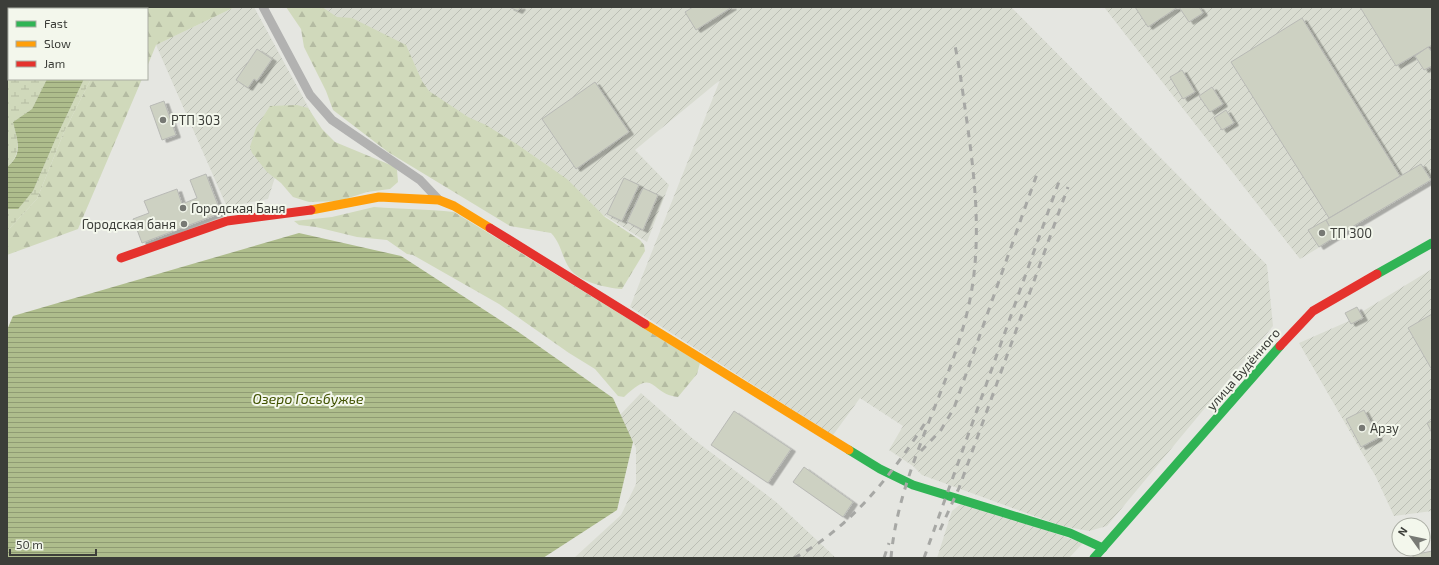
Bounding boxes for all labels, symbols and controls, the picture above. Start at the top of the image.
legend [8,8,148,80]
text: Fast [44,16,68,30]
text: Slow [44,36,71,50]
text: Jam [44,56,65,70]
place label: РТП 303 [171,112,220,128]
marker: РТП 303 [158,115,168,125]
place label: Городская Баня [191,200,286,216]
marker: Городская Баня [178,203,188,213]
place label: Городская баня [82,216,176,232]
marker: Городская баня [179,219,189,229]
place label: ТП 300 [1330,225,1372,241]
marker: ТП 300 [1317,228,1327,238]
street label: улица Будённого [1203,325,1283,413]
water label: Озеро Госьбужье [253,390,364,407]
place label: Арзу [1370,420,1399,436]
marker: Арзу [1357,423,1367,433]
north arrow [1391,517,1431,557]
text: N [1395,524,1410,538]
scale bar [10,531,96,557]
text: 50 m [16,537,43,551]

